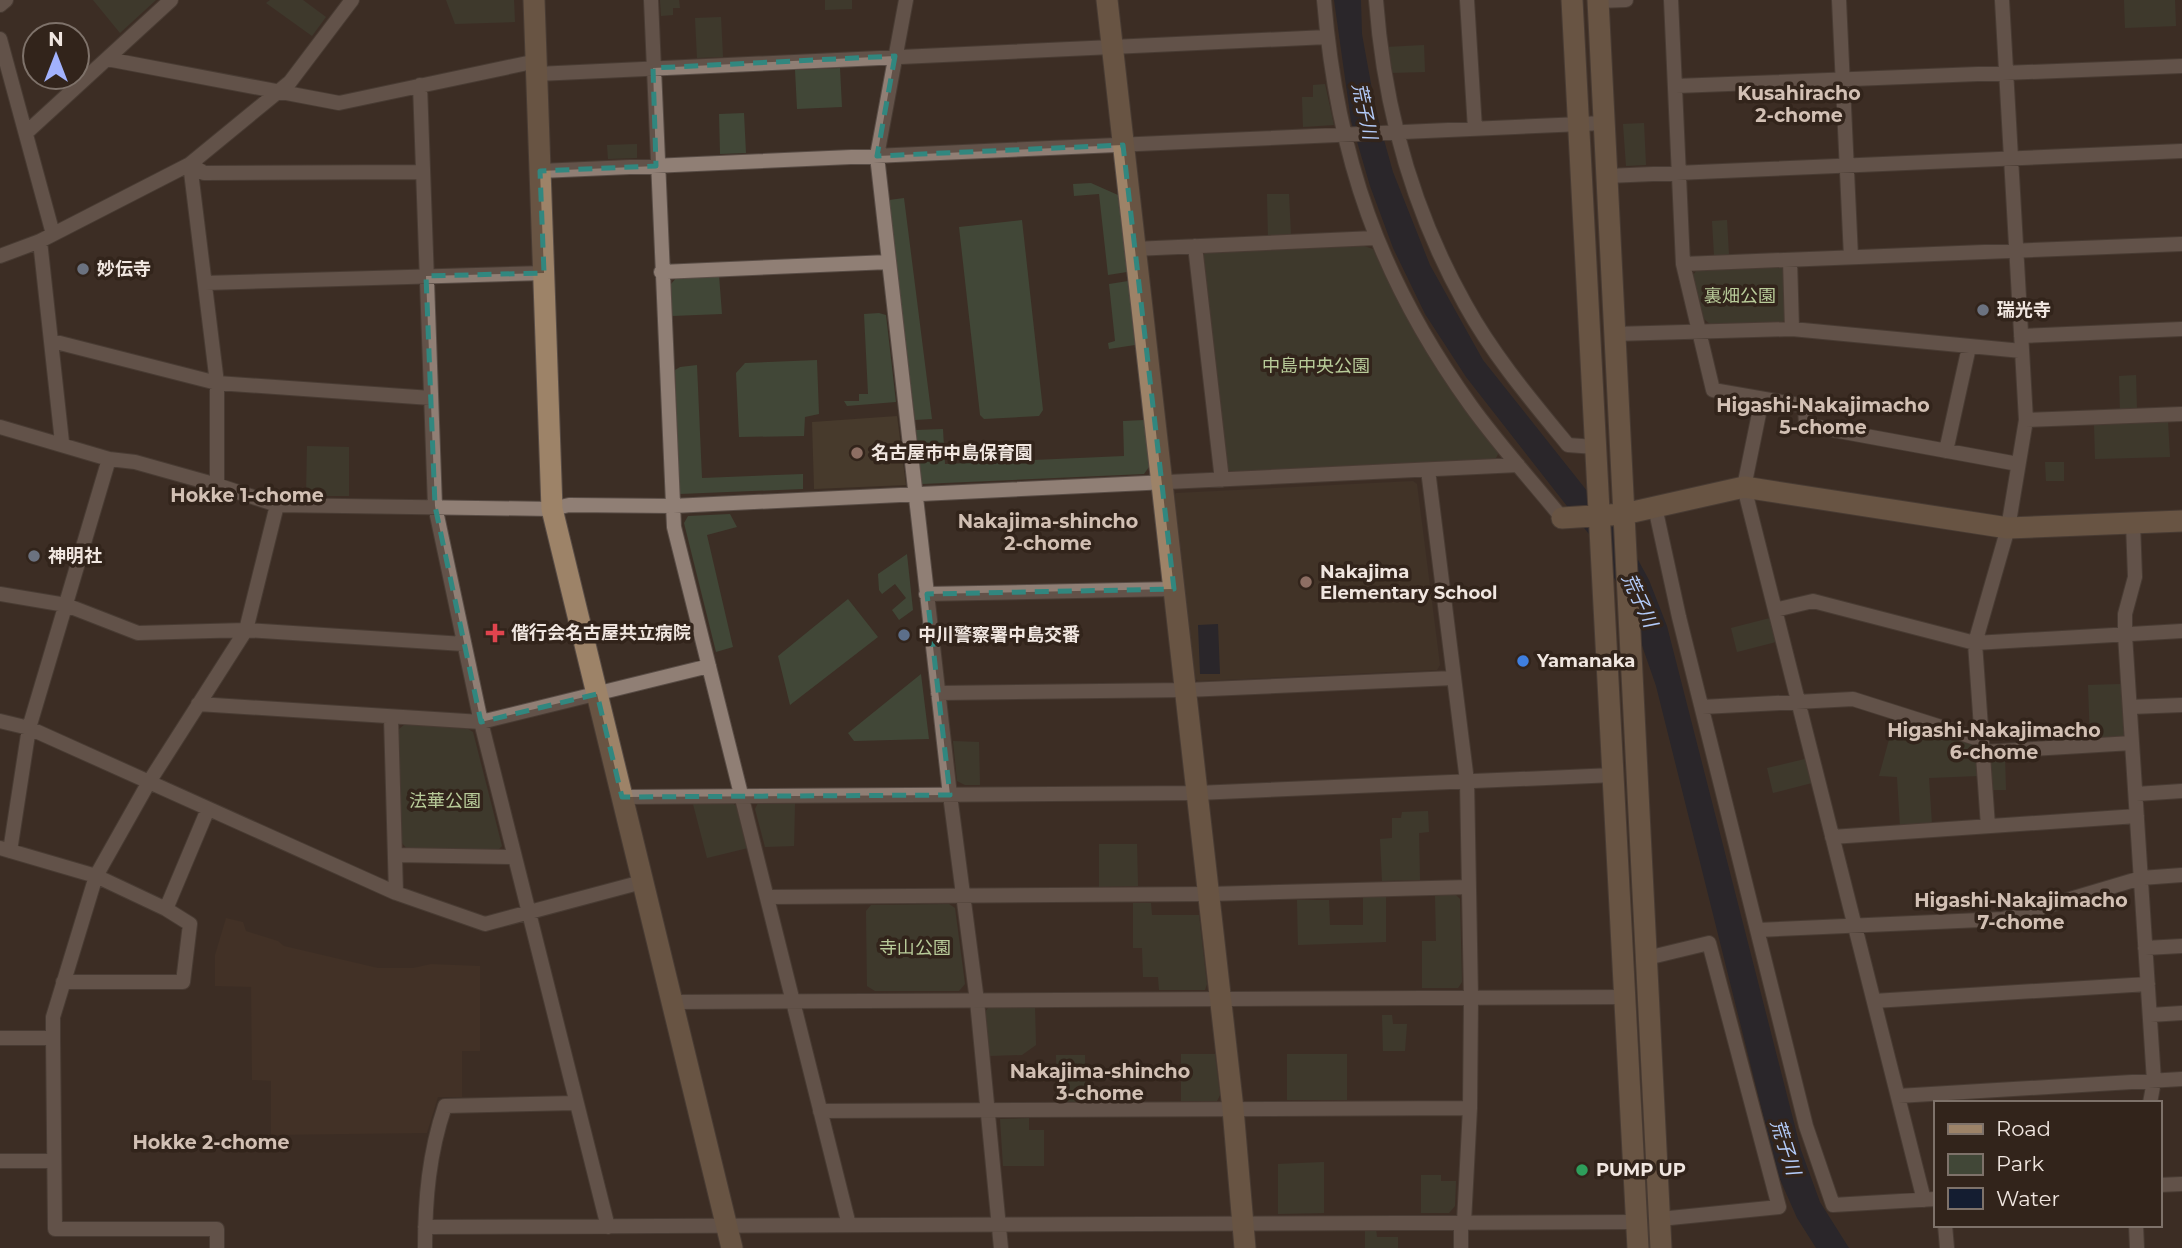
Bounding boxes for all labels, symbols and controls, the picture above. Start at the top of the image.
north arrow [21,21,91,91]
text: N [48,28,64,51]
water label: 荒子川 [1347,81,1382,143]
district label: Kusahiracho 2-chome [1737,82,1861,127]
place label: 妙伝寺 [97,258,151,280]
marker: 妙伝寺 [75,261,91,277]
park label: 裏畑公園 [1704,285,1776,307]
place label: 瑞光寺 [1997,299,2051,321]
marker: 瑞光寺 [1975,302,1991,318]
park label: 中島中央公園 [1262,355,1370,377]
district label: Higashi-Nakajimacho 5-chome [1716,394,1930,439]
place label: 名古屋市中島保育園 [871,442,1033,464]
marker: 名古屋市中島保育園 [849,445,865,461]
district label: Hokke 1-chome [170,484,324,507]
district label: Nakajima-shincho 2-chome [958,510,1138,555]
place label: 神明社 [48,545,102,567]
marker: 神明社 [26,548,42,564]
place label: Nakajima Elementary School [1320,561,1497,604]
water label: 荒子川 [1617,570,1663,633]
marker: Nakajima Elementary School [1298,574,1314,590]
place label: 偕行会名古屋共立病院 [511,622,691,644]
marker: 偕行会名古屋共立病院 [485,623,505,643]
place label: 中川警察署中島交番 [918,624,1080,646]
marker: 中川警察署中島交番 [896,627,912,643]
place label: Yamanaka [1536,650,1635,672]
marker: Yamanaka [1515,653,1531,669]
district label: Higashi-Nakajimacho 6-chome [1887,719,2101,764]
park label: 法華公園 [409,790,481,812]
district label: Higashi-Nakajimacho 7-chome [1914,889,2128,934]
park label: 寺山公園 [879,937,951,959]
district label: Nakajima-shincho 3-chome [1010,1060,1190,1105]
legend [1934,1101,2161,1227]
water label: 荒子川 [1766,1116,1806,1180]
text: Road [1996,1116,2051,1141]
district label: Hokke 2-chome [132,1131,290,1154]
text: Park [1996,1151,2044,1176]
place label: PUMP UP [1596,1159,1686,1181]
marker: PUMP UP [1574,1162,1590,1178]
text: Water [1996,1186,2060,1211]

